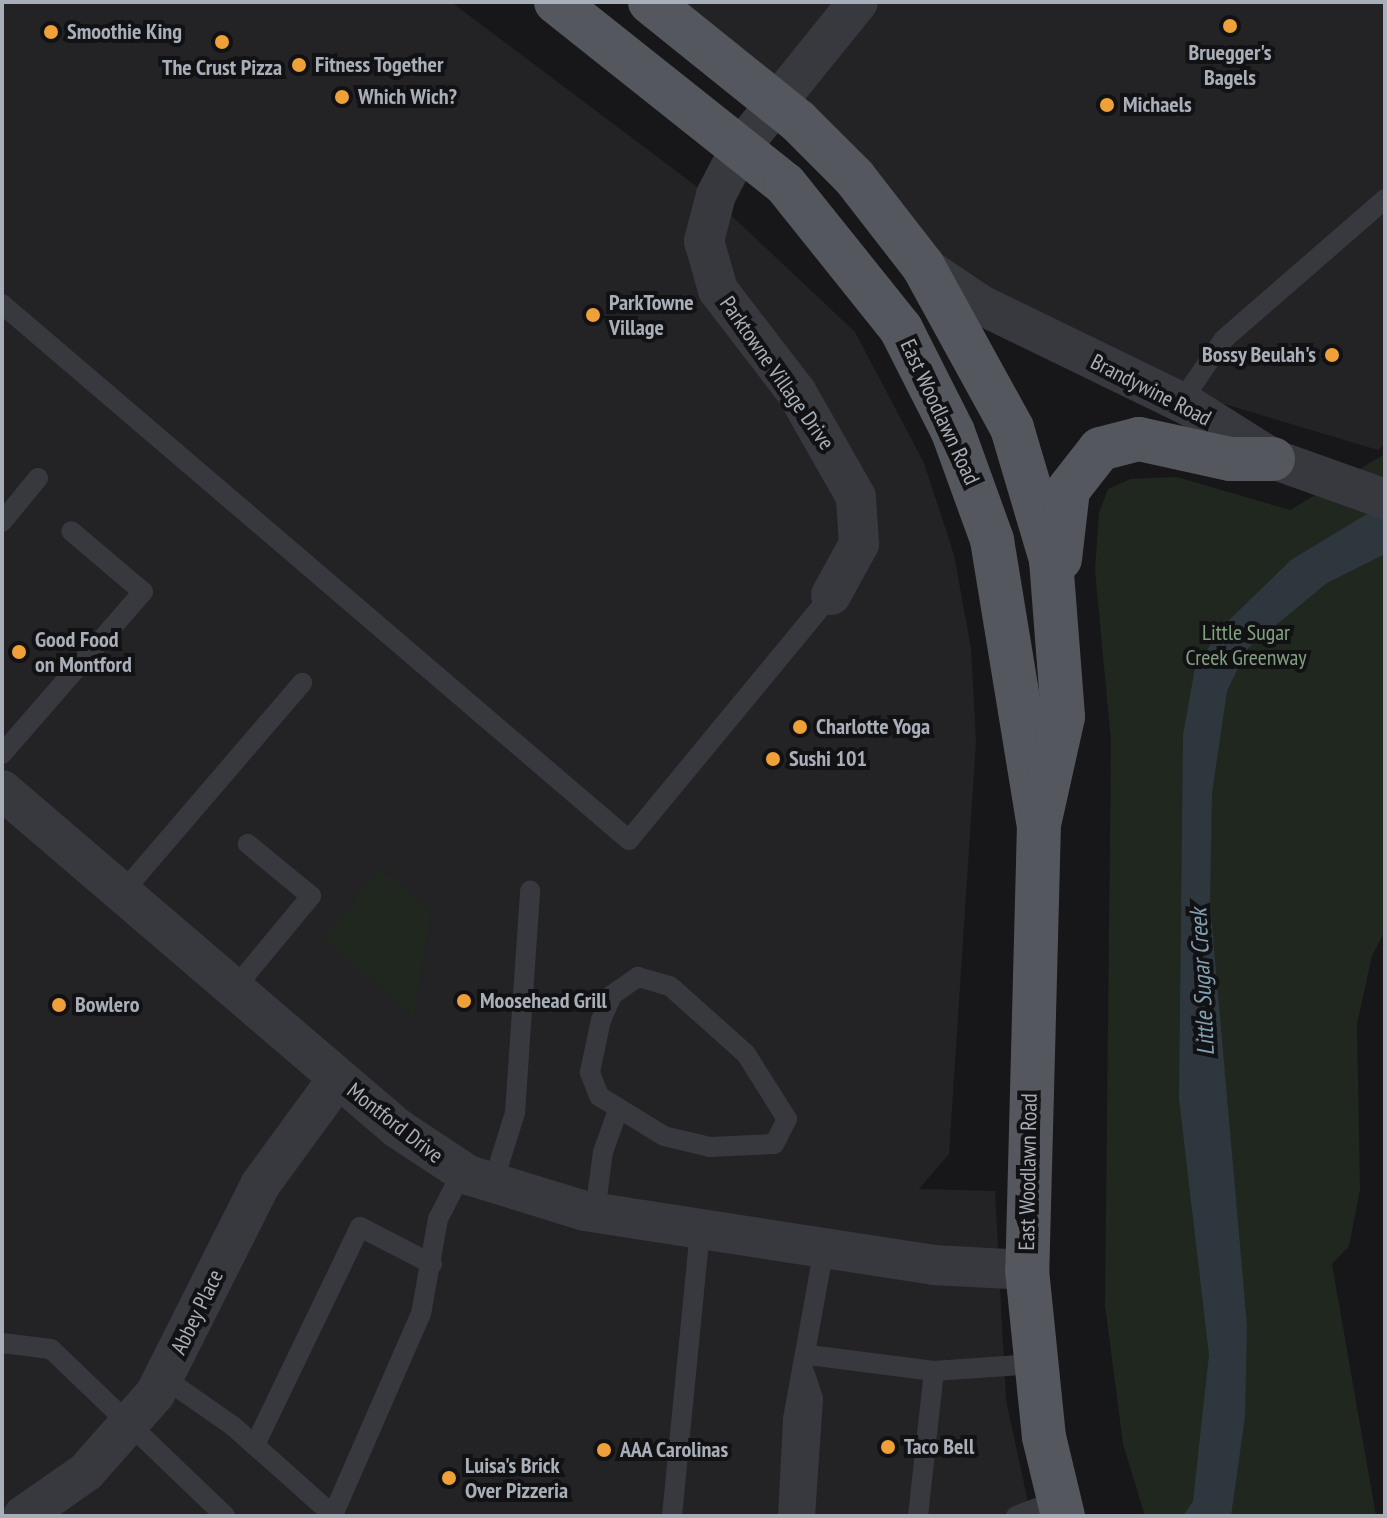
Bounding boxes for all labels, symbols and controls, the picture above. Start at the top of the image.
marker: Bruegger's Bagels [1221,17,1239,35]
place label: Smoothie King [67,19,182,45]
marker: Smoothie King [42,23,60,41]
marker: The Crust Pizza [213,33,231,51]
place label: Bruegger's Bagels [1189,39,1271,90]
place label: Fitness Together [315,52,444,78]
place label: The Crust Pizza [162,55,282,81]
marker: Fitness Together [290,56,308,74]
place label: Which Wich? [358,84,457,110]
marker: Which Wich? [333,88,351,106]
place label: Michaels [1123,92,1192,118]
marker: Michaels [1098,96,1116,114]
place label: ParkTowne Village [609,289,694,340]
street label: Parktowne Village Drive [714,291,840,455]
marker: ParkTowne Village [584,306,602,324]
street label: East Woodlawn Road [895,335,985,489]
place label: Bossy Beulah's [1201,342,1316,368]
marker: Bossy Beulah's [1323,346,1341,364]
street label: Brandywine Road [1086,348,1216,432]
park label: Little Sugar Creek Greenway [1185,619,1307,670]
place label: Good Food on Montford [35,626,132,678]
marker: Good Food on Montford [10,643,28,661]
place label: Charlotte Yoga [816,714,931,740]
marker: Charlotte Yoga [791,718,809,736]
place label: Sushi 101 [789,746,867,772]
marker: Sushi 101 [764,750,782,768]
water label: Little Sugar Creek [1184,908,1220,1056]
place label: Moosehead Grill [480,988,607,1014]
place label: Bowlero [75,992,140,1018]
marker: Moosehead Grill [455,992,473,1010]
marker: Bowlero [50,996,68,1014]
street label: Montford Drive [342,1077,448,1169]
street label: East Woodlawn Road [1013,1093,1043,1251]
street label: Abbey Place [165,1265,229,1359]
place label: Taco Bell [904,1434,974,1460]
place label: AAA Carolinas [620,1437,729,1463]
marker: Taco Bell [879,1438,897,1456]
marker: AAA Carolinas [595,1441,613,1459]
place label: Luisa's Brick Over Pizzeria [465,1452,568,1504]
marker: Luisa's Brick Over Pizzeria [440,1469,458,1487]

